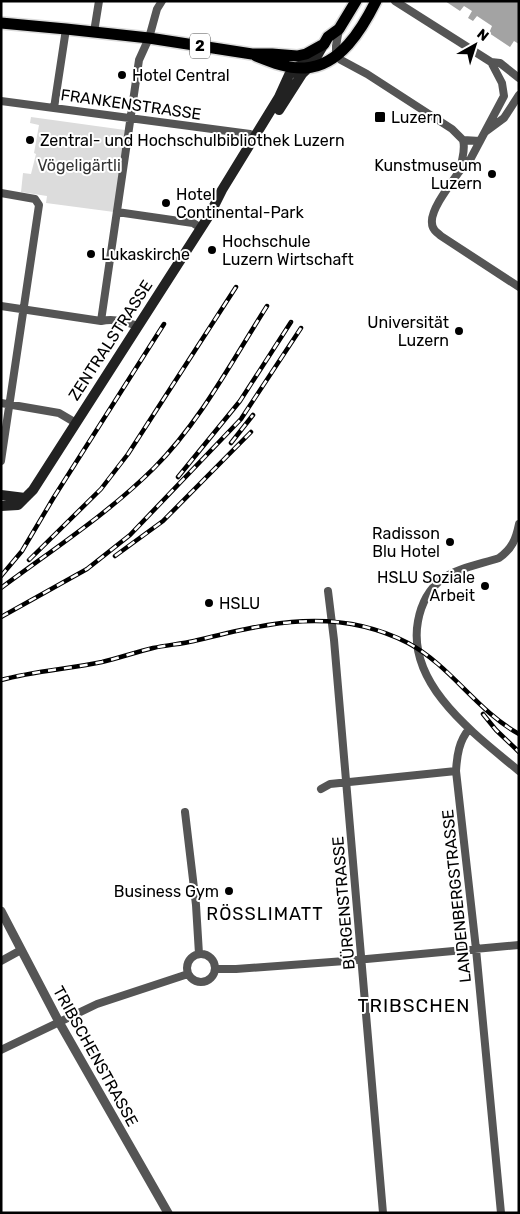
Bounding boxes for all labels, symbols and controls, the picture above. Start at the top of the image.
north arrow [450,20,500,70]
text: N [474,26,492,45]
road number: 2 [190,34,210,58]
place label: Hotel Central [132,66,230,85]
marker: Hotel Central [116,69,128,81]
street label: FRANKENSTRASSE [59,85,202,124]
place label: Luzern [391,108,442,127]
marker: Luzern [373,110,387,124]
place label: Zentral- und Hochschulbibliothek Luzern [40,131,345,150]
marker: Zentral- und Hochschulbibliothek Luzern [24,134,36,146]
park label: Vögeligärtli [37,156,121,175]
place label: Kunstmuseum Luzern [374,156,482,193]
marker: Kunstmuseum Luzern [486,168,498,180]
place label: Hotel Continental-Park [176,185,304,222]
marker: Hotel Continental-Park [160,197,172,209]
place label: Hochschule Luzern Wirtschaft [222,232,354,269]
marker: Hochschule Luzern Wirtschaft [206,244,218,256]
place label: Lukaskirche [101,245,190,264]
marker: Lukaskirche [85,248,97,260]
street label: ZENTRALSTRASSE [64,277,156,404]
place label: Universität Luzern [367,313,449,350]
marker: Universität Luzern [453,325,465,337]
place label: Radisson Blu Hotel [372,524,440,561]
marker: Radisson Blu Hotel [444,536,456,548]
place label: HSLU Soziale Arbeit [377,568,475,605]
marker: HSLU Soziale Arbeit [479,580,491,592]
place label: HSLU [219,594,260,613]
marker: HSLU [203,597,215,609]
street label: LANDENBERGSTRASSE [438,808,475,984]
street label: BÜRGENSTRASSE [328,835,359,970]
place label: Business Gym [114,882,219,901]
marker: Business Gym [223,885,235,897]
district label: RÖSSLIMATT [206,903,324,925]
street label: TRIBSCHENSTRASSE [49,983,142,1130]
district label: TRIBSCHEN [357,994,471,1017]

